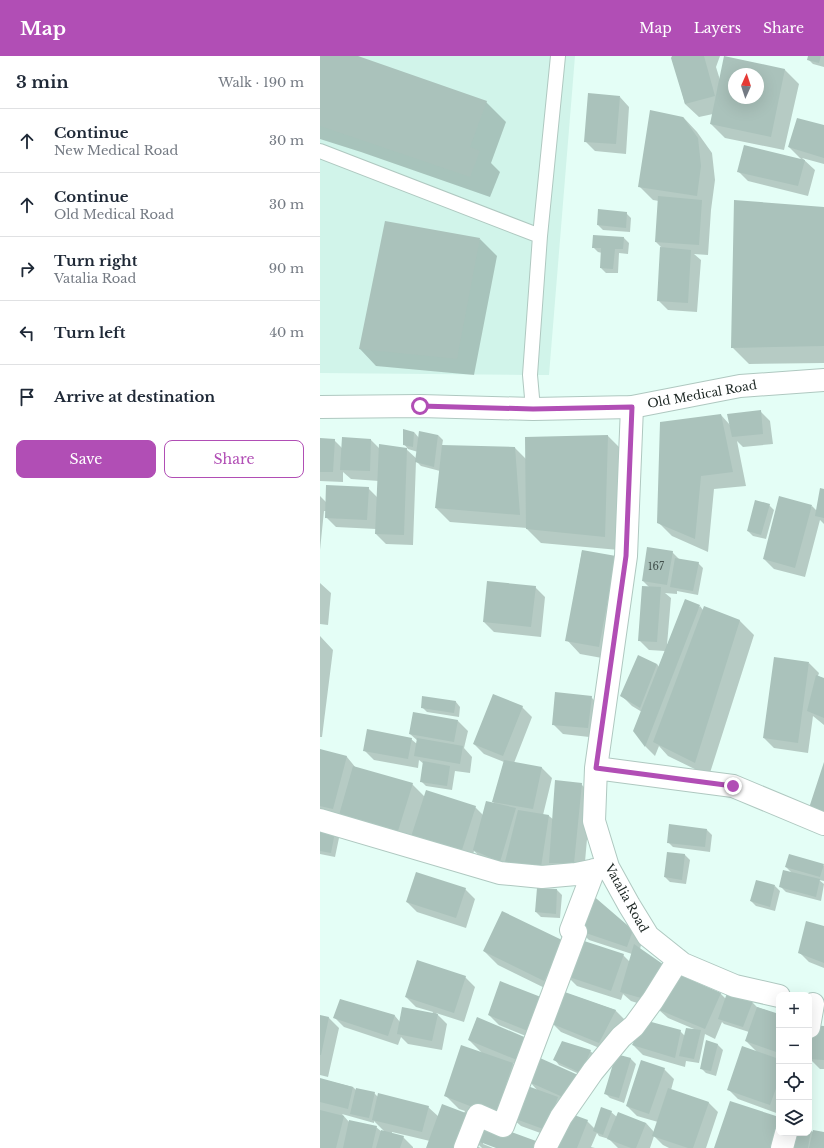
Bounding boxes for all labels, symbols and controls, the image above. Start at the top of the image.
text: Map [20,17,66,40]
text: Map [639,19,672,37]
text: Layers [694,19,741,37]
text: Share [763,19,804,37]
north arrow [728,68,764,104]
text: 3 min [16,72,69,93]
text: Walk · 190 m [218,74,304,91]
text: Continue [54,123,129,142]
icon: ahead [16,130,38,152]
text: 30 m [269,132,304,149]
text: New Medical Road [54,142,178,159]
text: Continue [54,187,129,206]
icon: ahead [16,194,38,216]
text: 30 m [269,196,304,213]
text: Old Medical Road [54,206,174,223]
text: Turn right [54,251,137,270]
icon: right [16,258,38,280]
text: 90 m [269,260,304,277]
text: Vatalia Road [54,270,136,287]
icon: left [16,322,38,344]
text: Turn left [54,323,125,342]
text: 40 m [269,324,304,341]
street label: Old Medical Road [646,377,758,411]
icon: arrive [16,386,38,408]
text: Arrive at destination [54,387,215,406]
route start [411,397,429,415]
button: Save [16,440,156,478]
button: Share [164,440,304,478]
house number: 167 [648,560,665,573]
route end [724,777,742,795]
street label: Vatalia Road [602,860,652,935]
map controls [776,992,812,1136]
button: + [776,992,812,1028]
button: − [776,1028,812,1064]
button: locate [776,1064,812,1100]
button: layers [776,1100,812,1136]

